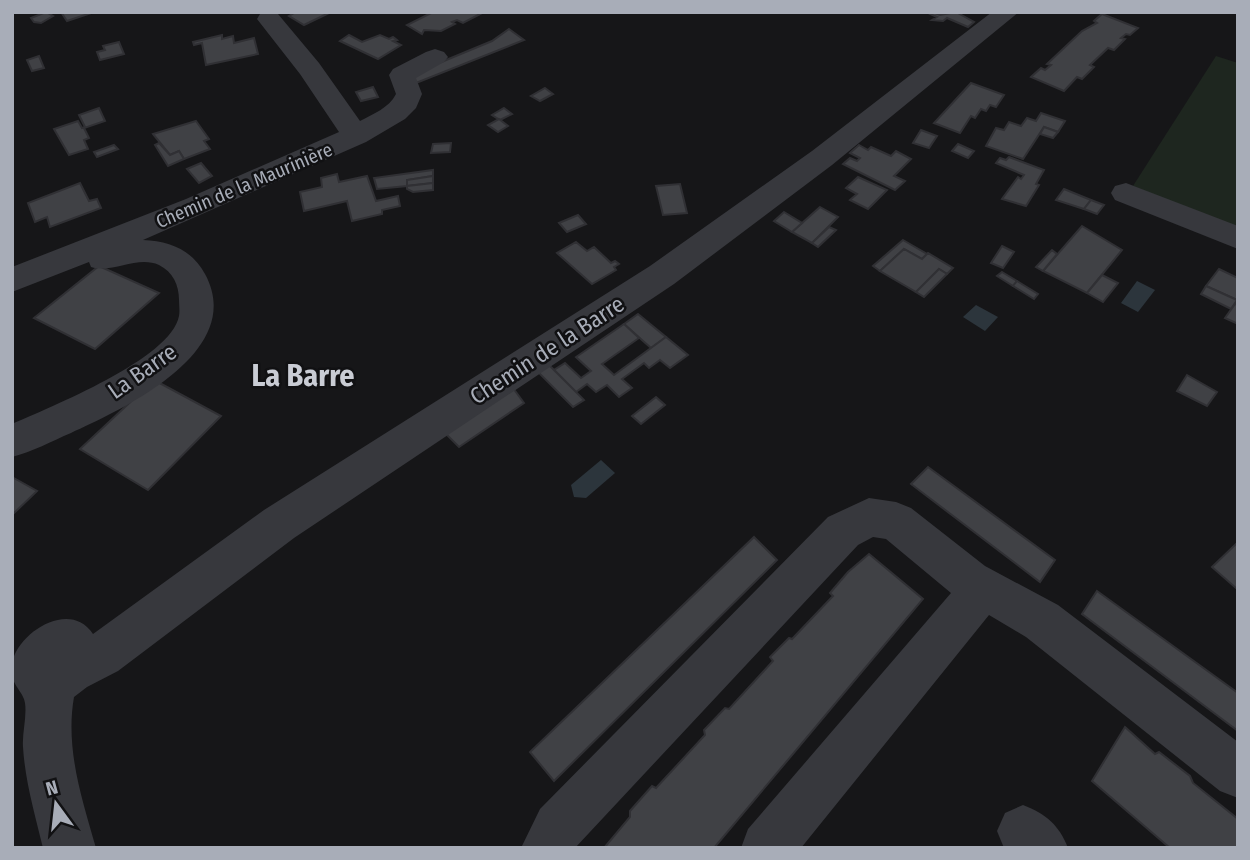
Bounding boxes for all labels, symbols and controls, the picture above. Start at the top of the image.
street label: Chemin de la Maurinière [153,138,336,233]
street label: Chemin de la Barre [465,290,629,410]
street label: La Barre [102,337,182,405]
district label: La Barre [252,358,354,394]
north arrow [21,769,91,839]
text: N [43,775,60,801]

